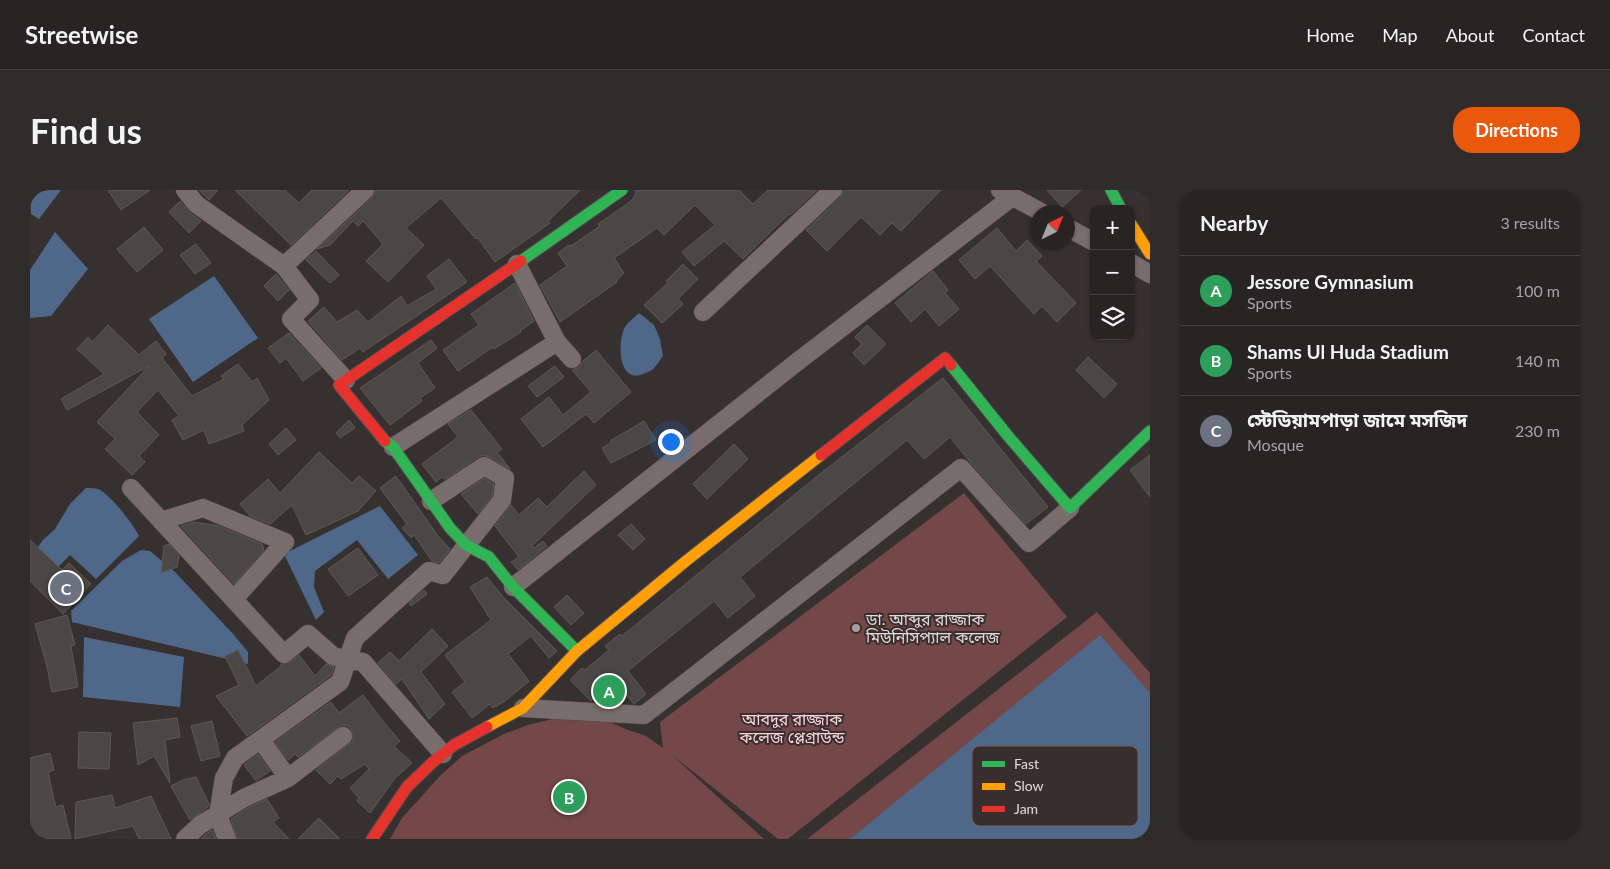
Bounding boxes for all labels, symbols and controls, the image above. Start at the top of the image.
text: Streetwise [25,20,138,49]
text: Home [1306,24,1354,46]
text: Map [1382,24,1418,46]
text: About [1446,24,1495,46]
text: Contact [1523,24,1585,46]
button: Directions [1453,107,1580,153]
text: Find us [30,109,142,151]
north arrow [1030,205,1075,250]
map controls [1090,205,1135,340]
button: + [1090,205,1135,250]
text: Nearby [1200,210,1268,235]
text: 3 results [1500,213,1560,232]
button: − [1090,250,1135,295]
text: Jessore Gymnasium [1247,270,1414,293]
text: A [1210,281,1222,300]
text: 100 m [1515,281,1560,300]
text: Sports [1247,293,1292,312]
button: layers [1090,295,1135,340]
text: Shams Ul Huda Stadium [1247,340,1449,363]
text: B [1211,351,1221,370]
text: 140 m [1515,351,1560,370]
text: Sports [1247,363,1292,382]
text: স্টেডিয়ামপাড়া জামে মসজিদ [1247,408,1467,431]
text: C [1211,421,1221,440]
text: 230 m [1515,421,1560,440]
your location [658,429,684,455]
text: Mosque [1247,435,1304,454]
pin: C [50,569,82,607]
place label: ডা. আব্দুর রাজ্জাক মিউনিসিপ্যাল কলেজ [865,609,1000,646]
marker: ডা. আব্দুর রাজ্জাক মিউনিসিপ্যাল কলেজ [850,622,862,634]
pin: A [593,672,625,710]
park label: আবদুর রাজ্জাক কলেজ প্লেগ্রাউন্ড [739,709,845,746]
legend [972,746,1138,826]
text: Fast [1014,755,1039,772]
text: Slow [1014,777,1044,794]
pin: B [553,778,585,816]
text: Jam [1014,800,1038,817]

